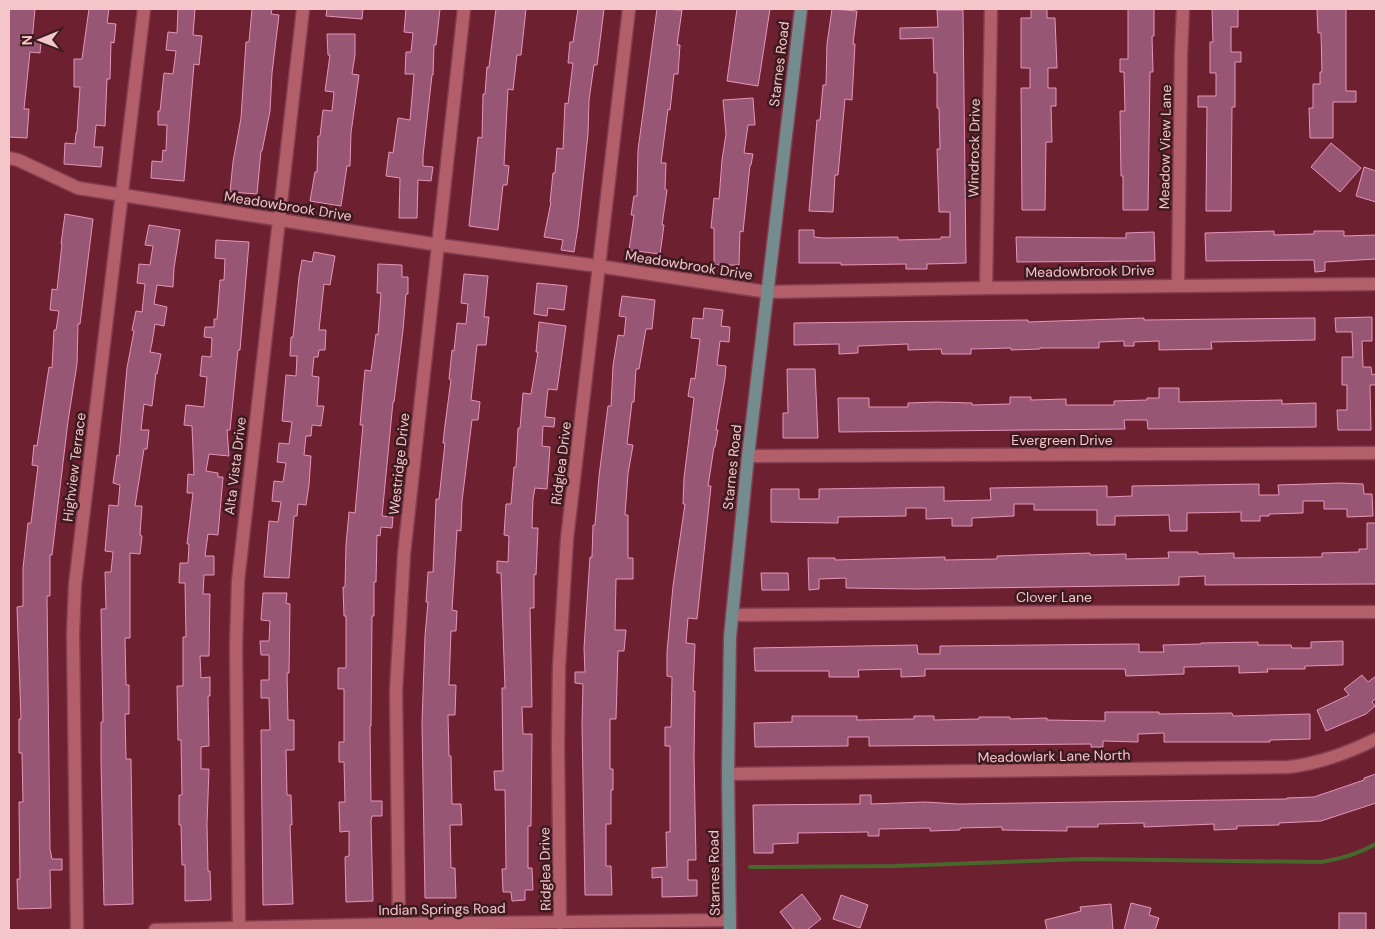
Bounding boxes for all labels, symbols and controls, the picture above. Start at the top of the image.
north arrow [15,15,65,65]
street label: Starnes Road [765,20,793,108]
text: N [18,35,36,45]
street label: Meadow View Lane [1155,85,1175,209]
street label: Windrock Drive [964,98,984,198]
street label: Meadowbrook Drive [223,187,353,225]
street label: Meadowbrook Drive [624,246,754,284]
street label: Meadowbrook Drive [1025,261,1155,281]
street label: Highview Terrace [58,411,90,523]
street label: Westridge Drive [385,412,413,516]
street label: Alta Vista Drive [220,416,250,516]
street label: Ridglea Drive [547,420,575,506]
street label: Starnes Road [719,423,745,511]
street label: Evergreen Drive [1011,431,1113,449]
street label: Clover Lane [1016,588,1092,606]
street label: Meadowlark Lane North [977,746,1131,766]
street label: Ridglea Drive [535,827,555,911]
street label: Starnes Road [704,830,724,916]
street label: Indian Springs Road [378,899,506,919]

